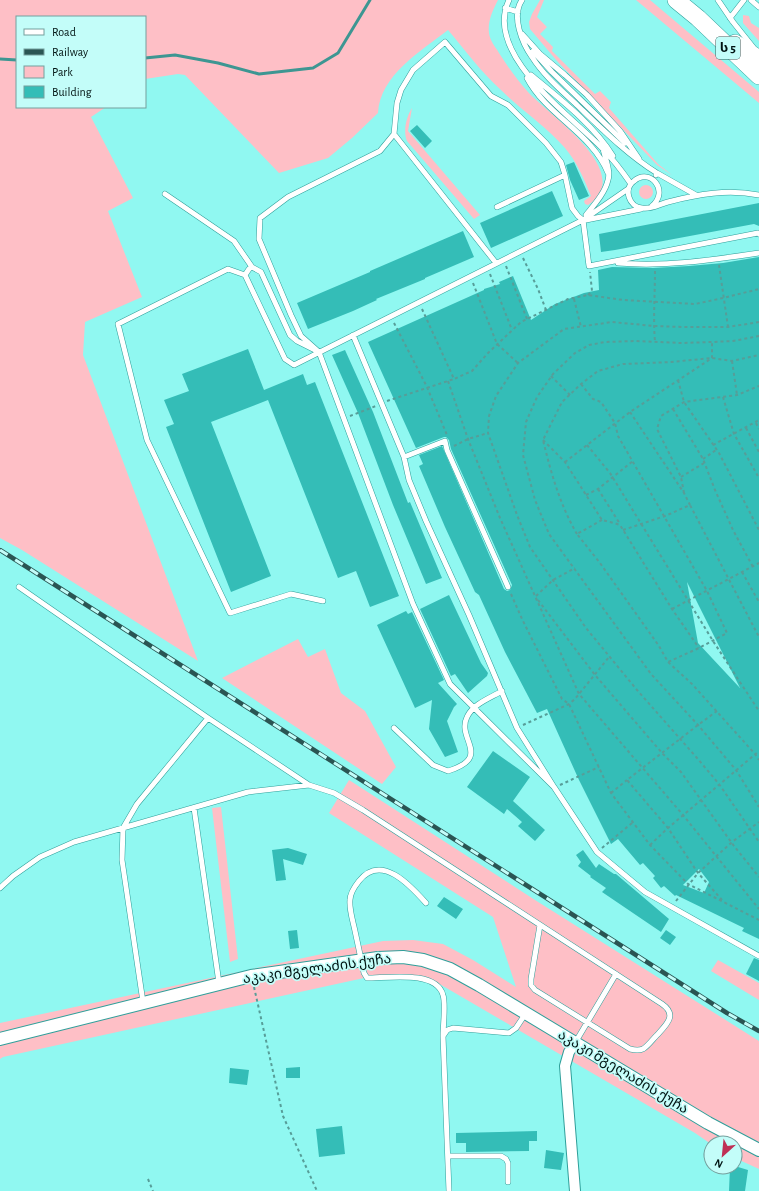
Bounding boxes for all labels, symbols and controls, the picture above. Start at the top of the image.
legend [16,16,146,108]
text: Road [52,26,76,38]
road number: ს 5 [716,37,740,59]
text: Railway [52,46,88,59]
text: Park [52,66,73,78]
text: Building [52,86,92,98]
street label: აკაკი მგელაძის ქუჩა [242,952,392,987]
street label: აკაკი მგელაძის ქუჩა [555,1028,691,1117]
north arrow [703,1135,743,1175]
text: N [713,1157,725,1170]

